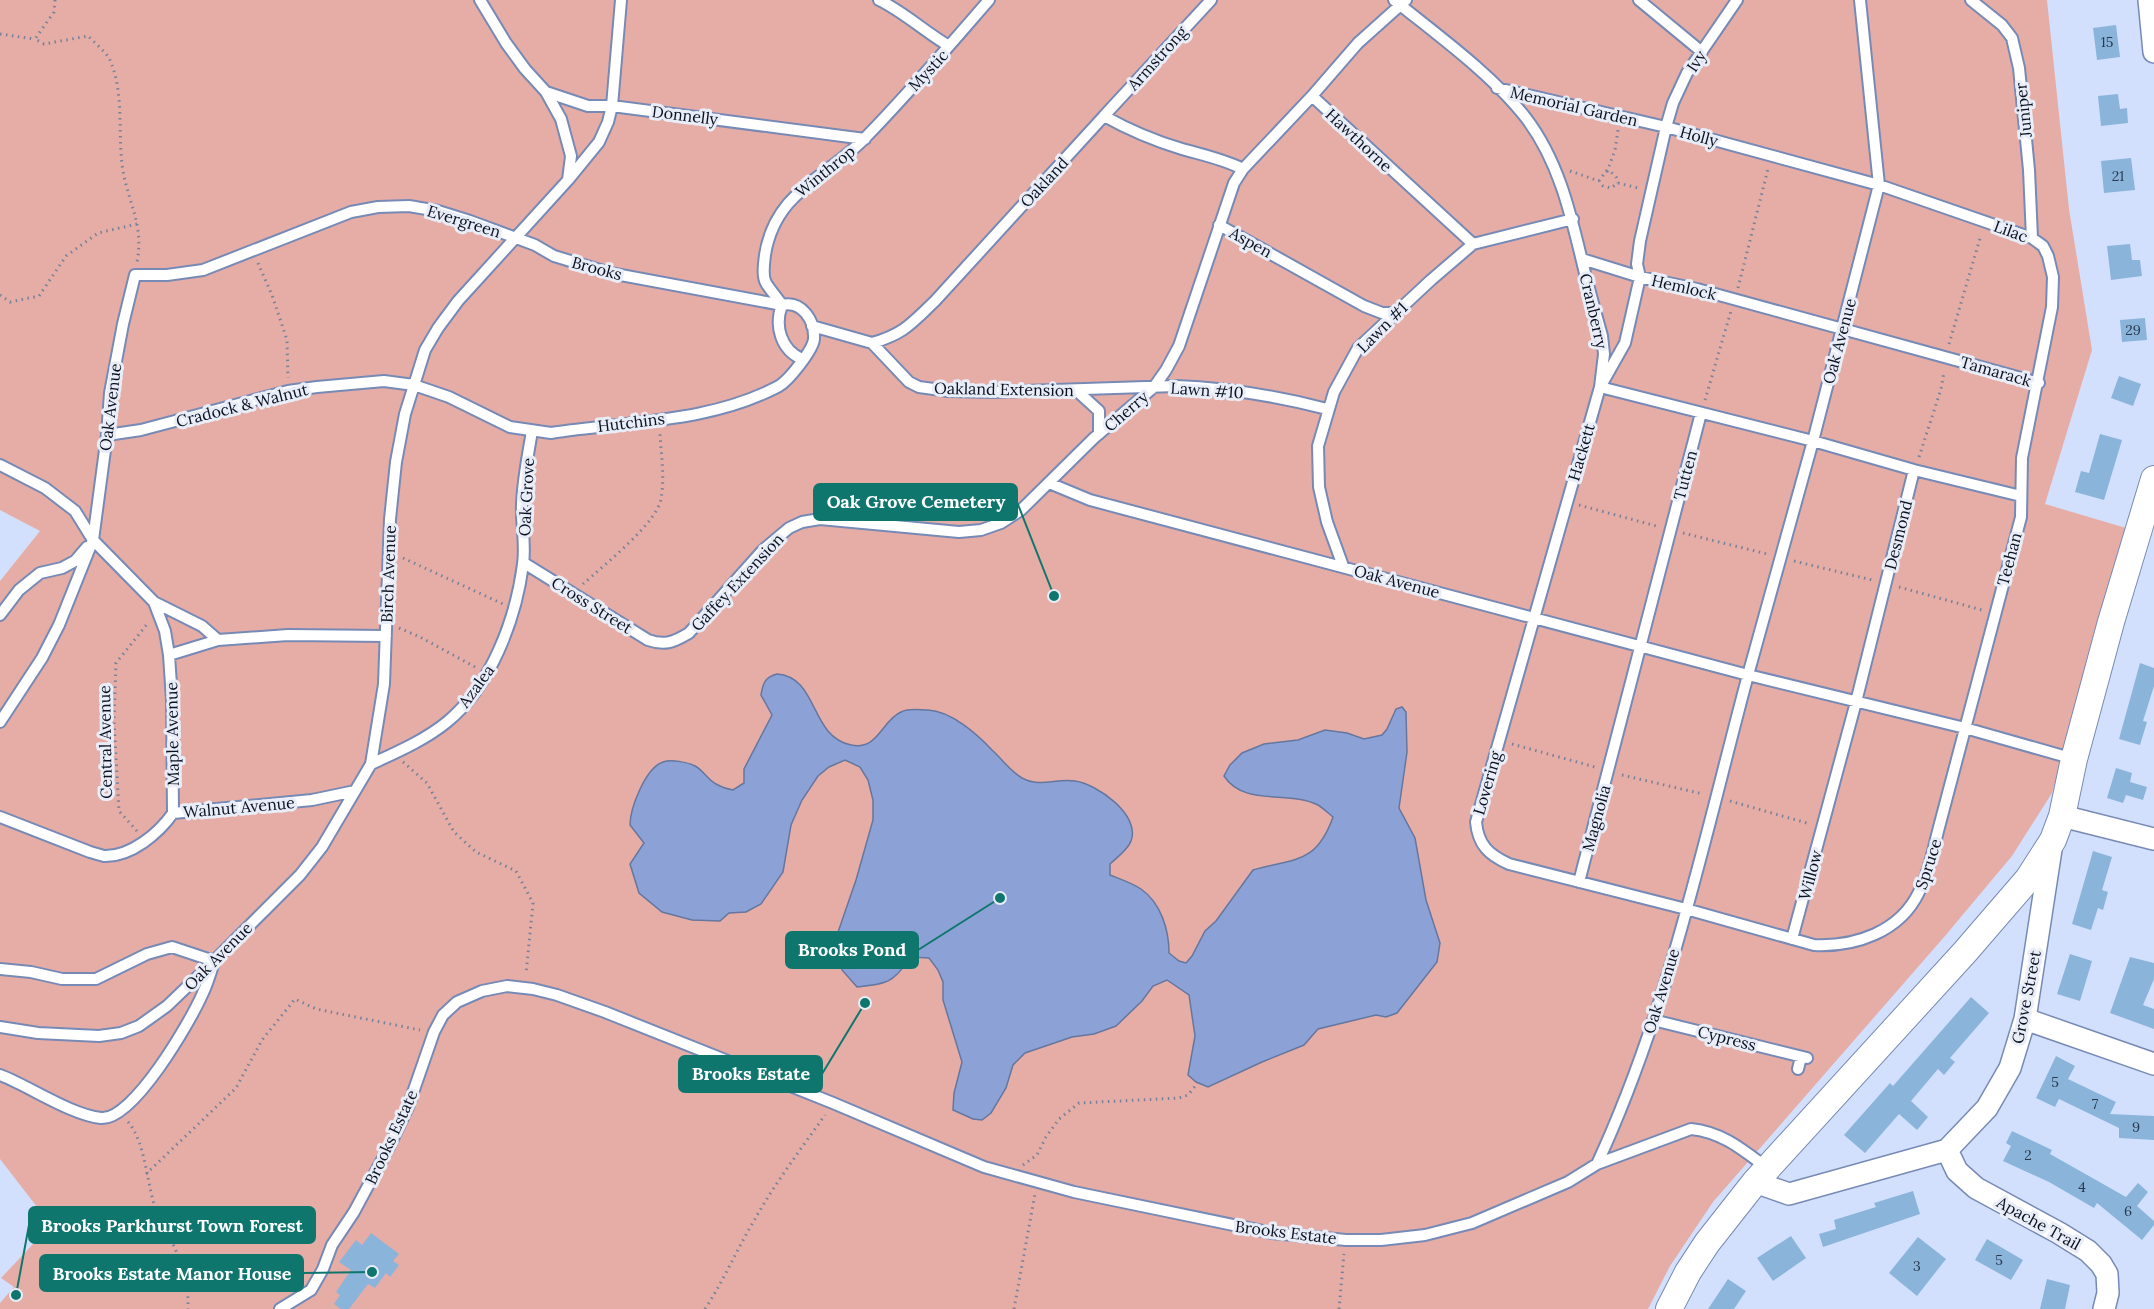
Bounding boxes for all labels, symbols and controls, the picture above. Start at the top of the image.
street label: Armstrong [1122,21,1192,95]
house number: 15 [2101,33,2113,51]
street label: Mystic [904,45,952,95]
street label: Ivy [1682,46,1711,76]
street label: Memorial Garden [1508,82,1640,130]
street label: Juniper [2010,82,2036,139]
street label: Donnelly [651,101,720,129]
street label: Hawthorne [1322,104,1397,176]
street label: Holly [1678,121,1721,151]
street label: Winthrop [791,141,859,201]
street label: Oakland [1016,152,1073,211]
house number: 21 [2112,167,2124,185]
street label: Evergreen [425,200,504,242]
street label: Lilac [1991,216,2031,246]
street label: Aspen [1225,222,1276,262]
street label: Brooks [570,252,624,284]
street label: Hemlock [1650,270,1719,304]
street label: Cranberry [1576,271,1612,351]
street label: Oak Avenue [1818,296,1860,386]
street label: Lawn #1 [1352,297,1412,357]
house number: 29 [2125,321,2141,339]
street label: Tamarack [1958,351,2034,391]
street label: Oak Avenue [95,362,125,452]
street label: Lawn #10 [1170,377,1244,403]
street label: Oakland Extension [934,378,1074,400]
street label: Cradock & Walnut [174,379,311,431]
street label: Cherry [1100,386,1153,436]
street label: Hutchins [596,408,666,436]
street label: Hackett [1563,420,1599,483]
street label: Tutten [1669,448,1701,502]
street label: Oak Grove [514,457,538,537]
callout: Oak Grove Cemetery [814,484,1017,520]
text: Oak Grove Cemetery [827,490,1005,513]
street label: Desmond [1880,498,1916,572]
street label: Birch Avenue [376,524,400,623]
street label: Gaffey Extension [687,529,788,635]
street label: Teehan [1992,530,2026,588]
street label: Oak Avenue [1352,560,1442,602]
street label: Cross Street [548,572,637,638]
street label: Azalea [453,661,498,712]
street label: Maple Avenue [161,681,183,786]
street label: Central Avenue [94,685,116,799]
street label: Lovering [1468,748,1506,817]
street label: Magnolia [1578,783,1614,853]
street label: Walnut Avenue [182,792,296,822]
street label: Spruce [1910,836,1946,892]
street label: Willow [1794,848,1826,902]
street label: Oak Avenue [180,918,256,994]
callout: Brooks Pond [786,932,918,968]
text: Brooks Pond [798,938,906,961]
street label: Oak Avenue [1639,946,1684,1036]
street label: Grove Street [2007,948,2045,1045]
street label: Cypress [1696,1021,1758,1055]
callout: Brooks Estate [679,1056,822,1092]
text: Brooks Estate [692,1062,811,1085]
house number: 5 [2051,1073,2059,1091]
street label: Brooks Estate [360,1086,422,1188]
house number: 7 [2092,1095,2099,1113]
house number: 9 [2132,1118,2140,1136]
house number: 2 [2024,1146,2032,1164]
house number: 4 [2078,1178,2086,1196]
street label: Apache Trail [1993,1191,2084,1254]
house number: 6 [2124,1202,2132,1220]
callout: Brooks Parkhurst Town Forest [29,1207,315,1243]
text: Brooks Parkhurst Town Forest [41,1214,304,1237]
street label: Brooks Estate [1234,1216,1338,1248]
house number: 5 [1995,1251,2003,1269]
callout: Brooks Estate Manor House [40,1255,303,1291]
house number: 3 [1913,1257,1921,1275]
text: Brooks Estate Manor House [53,1262,292,1285]

